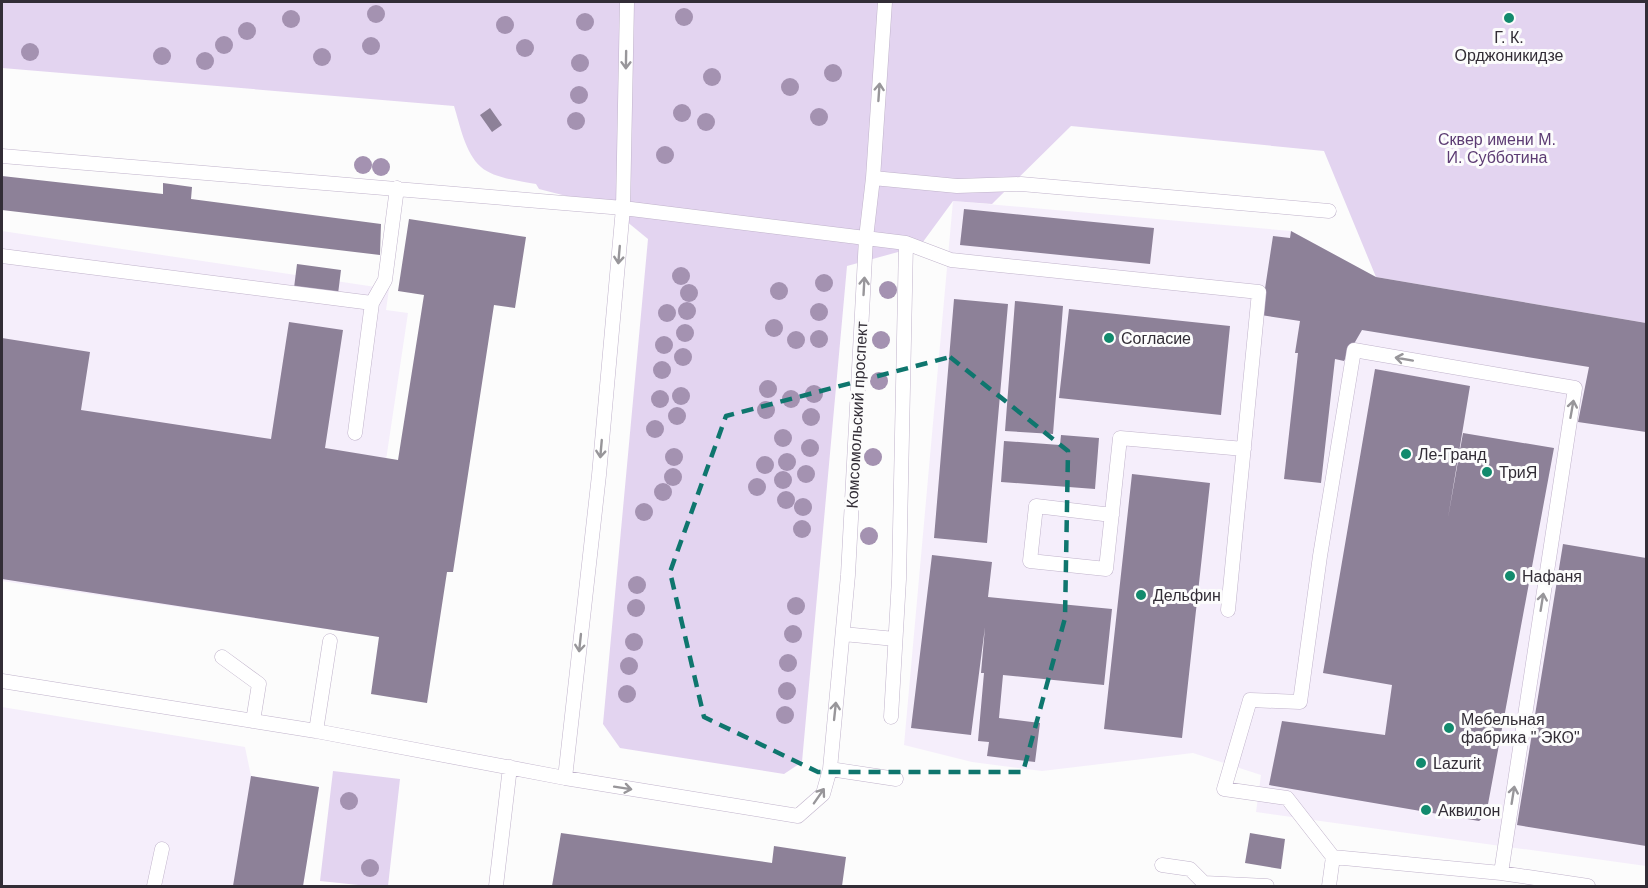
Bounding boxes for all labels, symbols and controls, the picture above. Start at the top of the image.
marker: Г. К. Орджоникидзе [1502,11,1516,25]
place label: Г. К. Орджоникидзе [1454,29,1564,64]
one-way arrow [620,49,631,69]
one-way arrow [874,82,885,102]
park label: Сквер имени М. И. Субботина [1438,131,1556,166]
one-way arrow [613,244,624,264]
one-way arrow [858,277,869,297]
street label: Комсомольский проспект [844,320,870,509]
place label: Согласие [1121,330,1191,347]
marker: Согласие [1102,331,1116,345]
one-way arrow [1395,353,1415,364]
one-way arrow [1567,400,1578,419]
one-way arrow [595,439,606,458]
place label: Ле-Гранд [1418,446,1487,463]
marker: Ле-Гранд [1399,447,1413,461]
place label: ТриЯ [1499,464,1537,481]
marker: ТриЯ [1480,465,1494,479]
place label: Нафаня [1522,568,1582,585]
marker: Нафаня [1503,569,1517,583]
place label: Дельфин [1153,587,1221,604]
marker: Дельфин [1134,588,1148,602]
one-way arrow [1536,592,1547,612]
one-way arrow [574,632,585,652]
one-way arrow [830,702,841,722]
place label: Мебельная фабрика " ЭКО" [1461,711,1580,746]
marker: Мебельная фабрика " ЭКО" [1442,721,1456,735]
place label: Lazurit [1433,755,1482,772]
marker: Lazurit [1414,756,1428,770]
one-way arrow [613,782,633,793]
one-way arrow [1507,785,1518,805]
one-way arrow [813,788,825,804]
place label: Аквилон [1438,802,1500,819]
marker: Аквилон [1419,803,1433,817]

